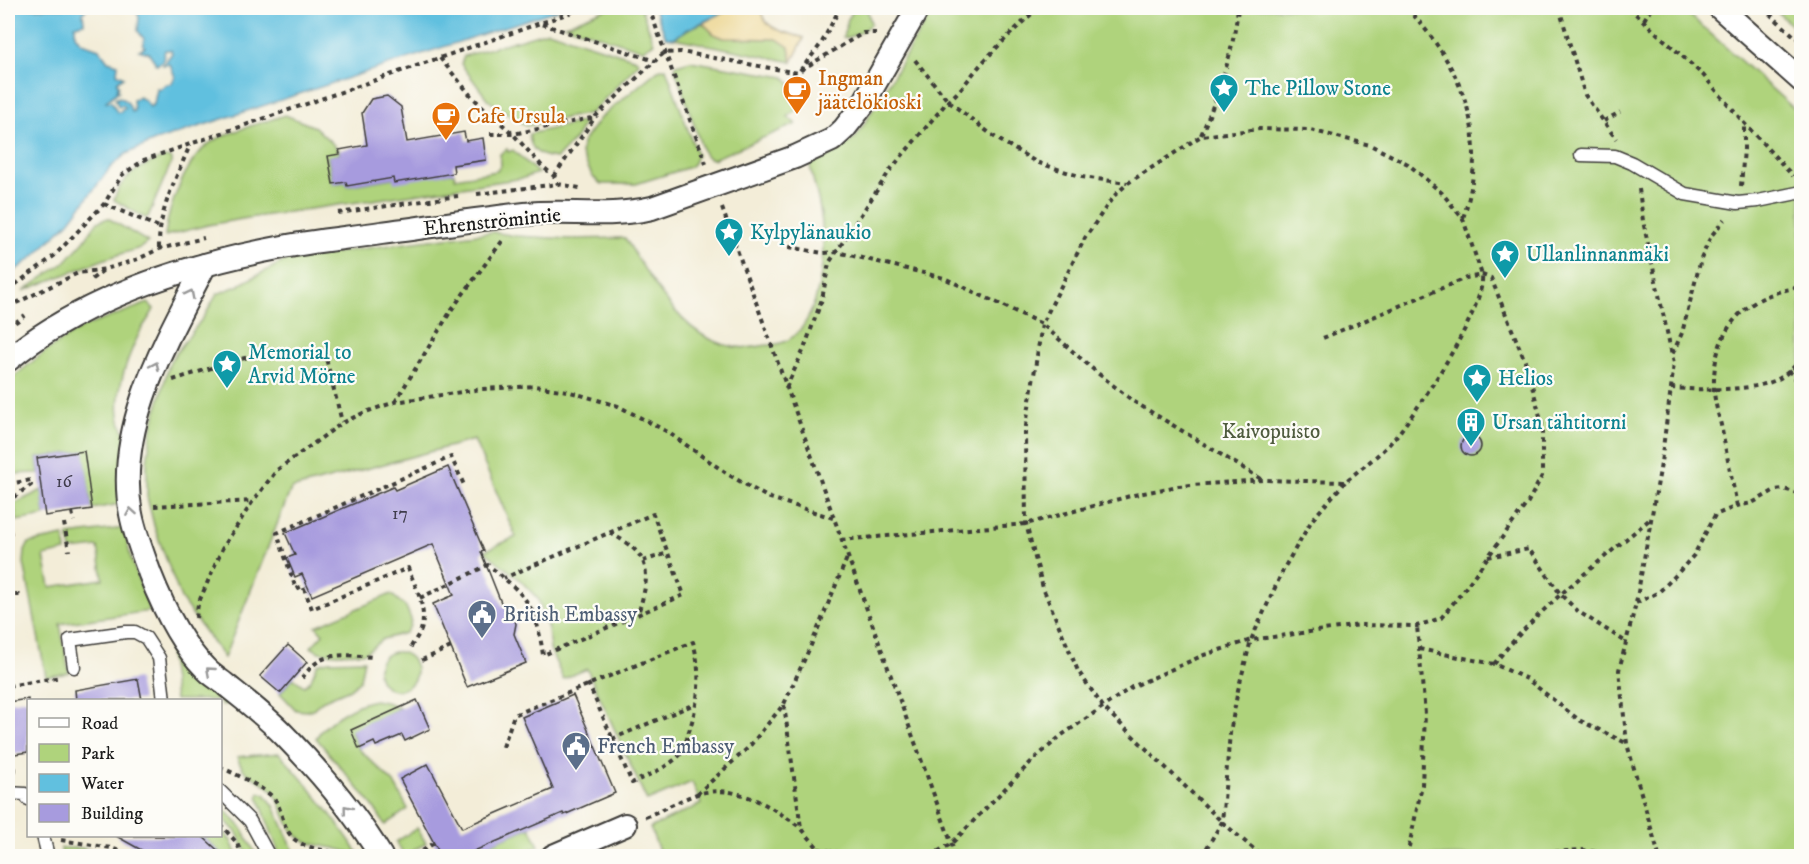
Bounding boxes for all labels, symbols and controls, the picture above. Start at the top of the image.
place label: Ingman jäätelökioski [815,66,922,116]
place icon: The Pillow Stone [1208,72,1240,114]
cafe icon: Ingman jäätelökioski [781,74,813,116]
place label: The Pillow Stone [1245,76,1391,102]
cafe icon: Cafe Ursula [430,100,462,142]
place label: Cafe Ursula [467,104,566,130]
street label: Ehrenströmintie [422,202,562,242]
place icon: Kylpylänaukio [713,216,745,258]
place label: Kylpylänaukio [750,220,871,246]
place icon: Ullanlinnanmäki [1489,238,1521,280]
place label: Ullanlinnanmäki [1526,242,1669,268]
one-way arrow [183,290,194,301]
place label: Memorial to Arvid Mörne [248,340,356,390]
place icon: Memorial to Arvid Mörne [211,348,243,390]
one-way arrow [148,361,160,372]
place icon: Helios [1461,362,1493,404]
place label: Helios [1498,366,1553,392]
building icon: Ursan tähtitorni [1455,406,1487,448]
place label: Ursan tähtitorni [1492,410,1627,436]
park label: Kaivopuisto [1222,419,1320,445]
house number: 16 [56,471,73,493]
house number: 17 [392,503,408,525]
one-way arrow [125,508,138,518]
public building icon: British Embassy [466,598,498,640]
place label: British Embassy [503,602,638,628]
one-way arrow [206,668,217,679]
legend [27,699,222,837]
text: Road [81,713,118,735]
public building icon: French Embassy [560,730,592,772]
place label: French Embassy [597,734,735,760]
text: Park [81,743,115,765]
text: Water [80,773,124,795]
text: Building [81,803,143,825]
one-way arrow [343,805,354,816]

